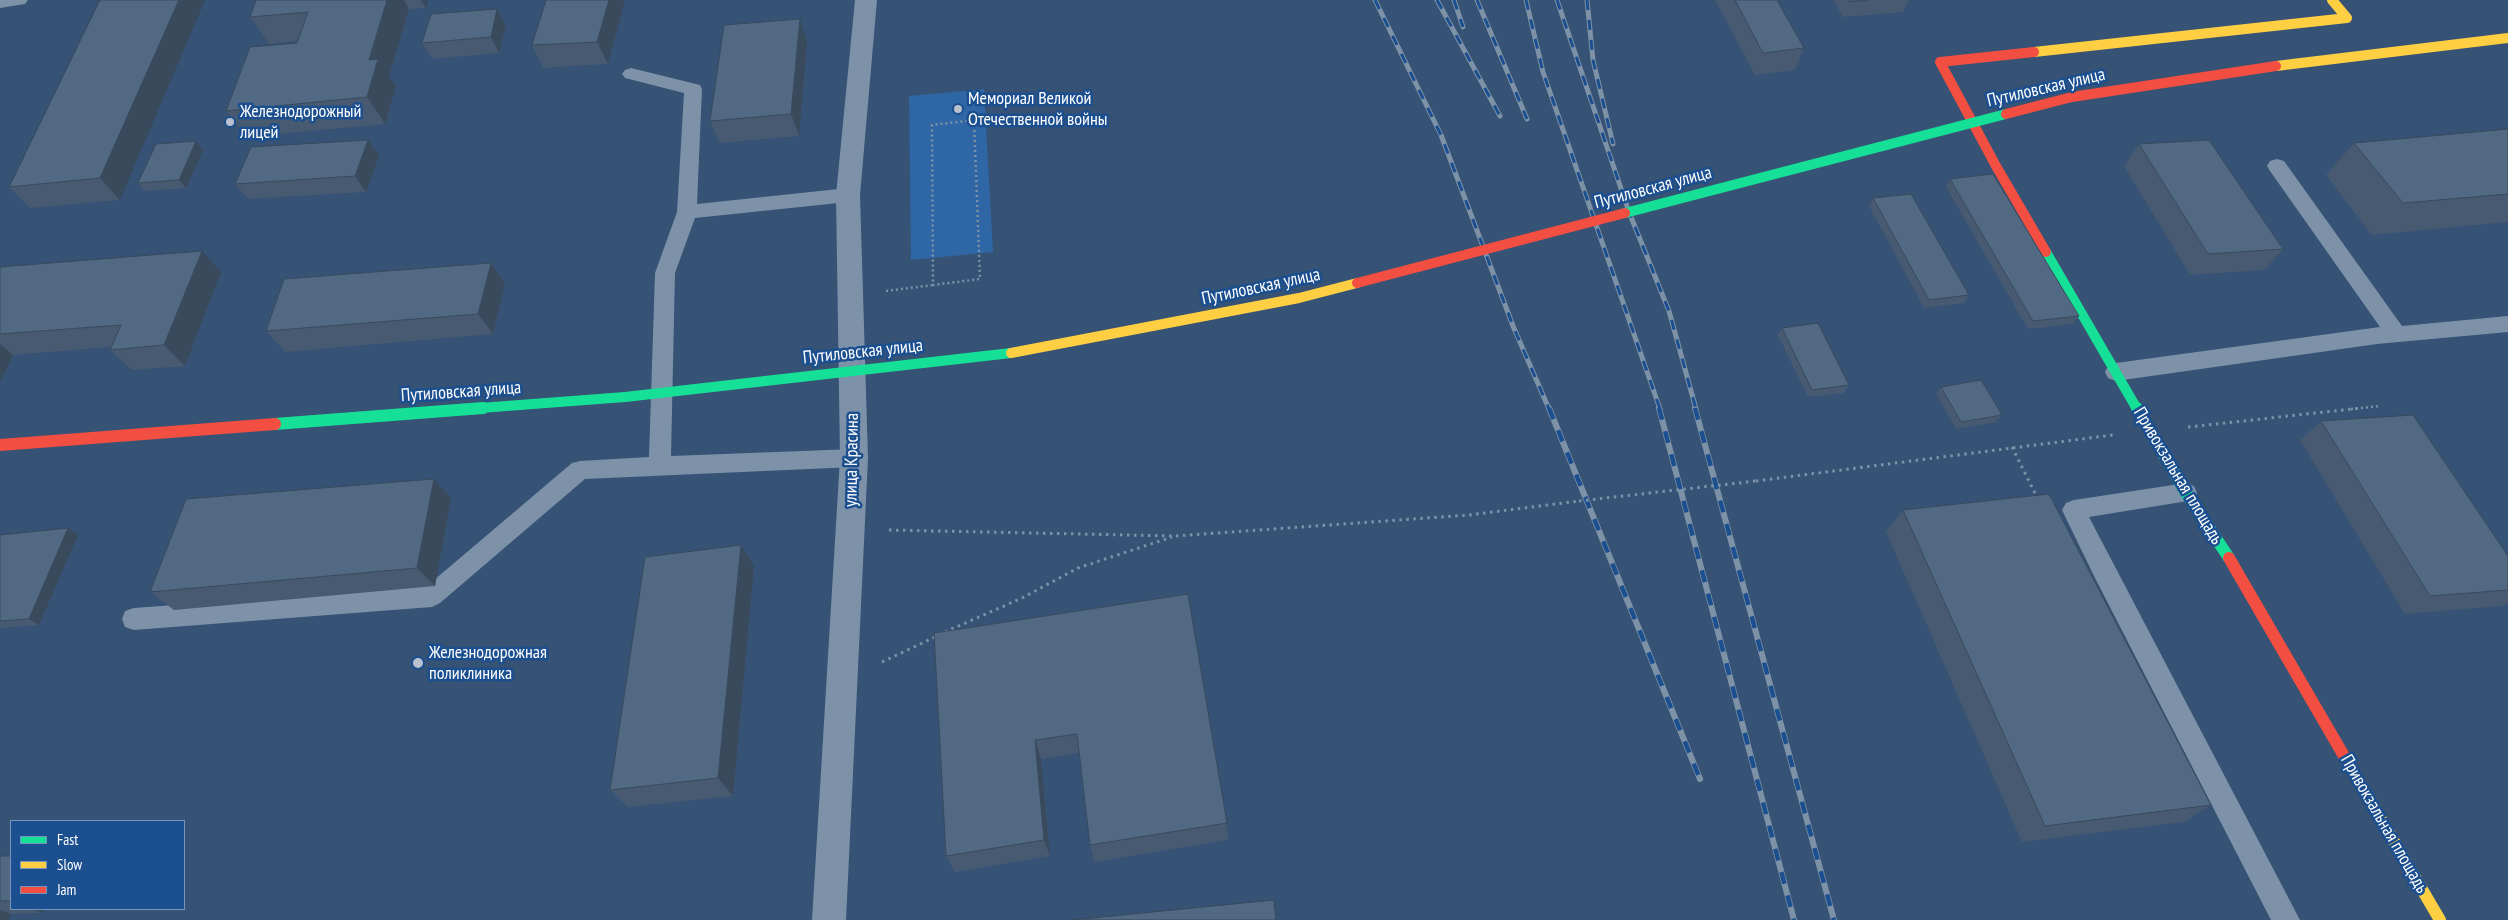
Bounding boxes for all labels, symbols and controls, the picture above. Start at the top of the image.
street label: Путиловская улица [1985,64,2107,112]
place label: Мемориал Великой Отечественной войны [968,88,1107,130]
place label: Железнодорожный лицей [240,101,361,144]
marker: Мемориал Великой Отечественной войны [952,103,964,115]
marker: Железнодорожный лицей [224,116,236,128]
street label: Путиловская улица [1592,162,1714,214]
street label: Путиловская улица [1200,264,1322,310]
street label: Путиловская улица [802,335,924,369]
street label: Путиловская улица [400,377,522,407]
street label: Привокзальная площадь [2128,403,2228,549]
street label: улица Красина [840,413,864,507]
place label: Железнодорожная поликлиника [429,642,547,684]
marker: Железнодорожная поликлиника [411,656,425,670]
street label: Привокзальная площадь [2336,751,2432,897]
legend [10,820,185,910]
text: Fast [57,830,78,849]
text: Slow [57,855,82,874]
text: Jam [57,880,76,899]

